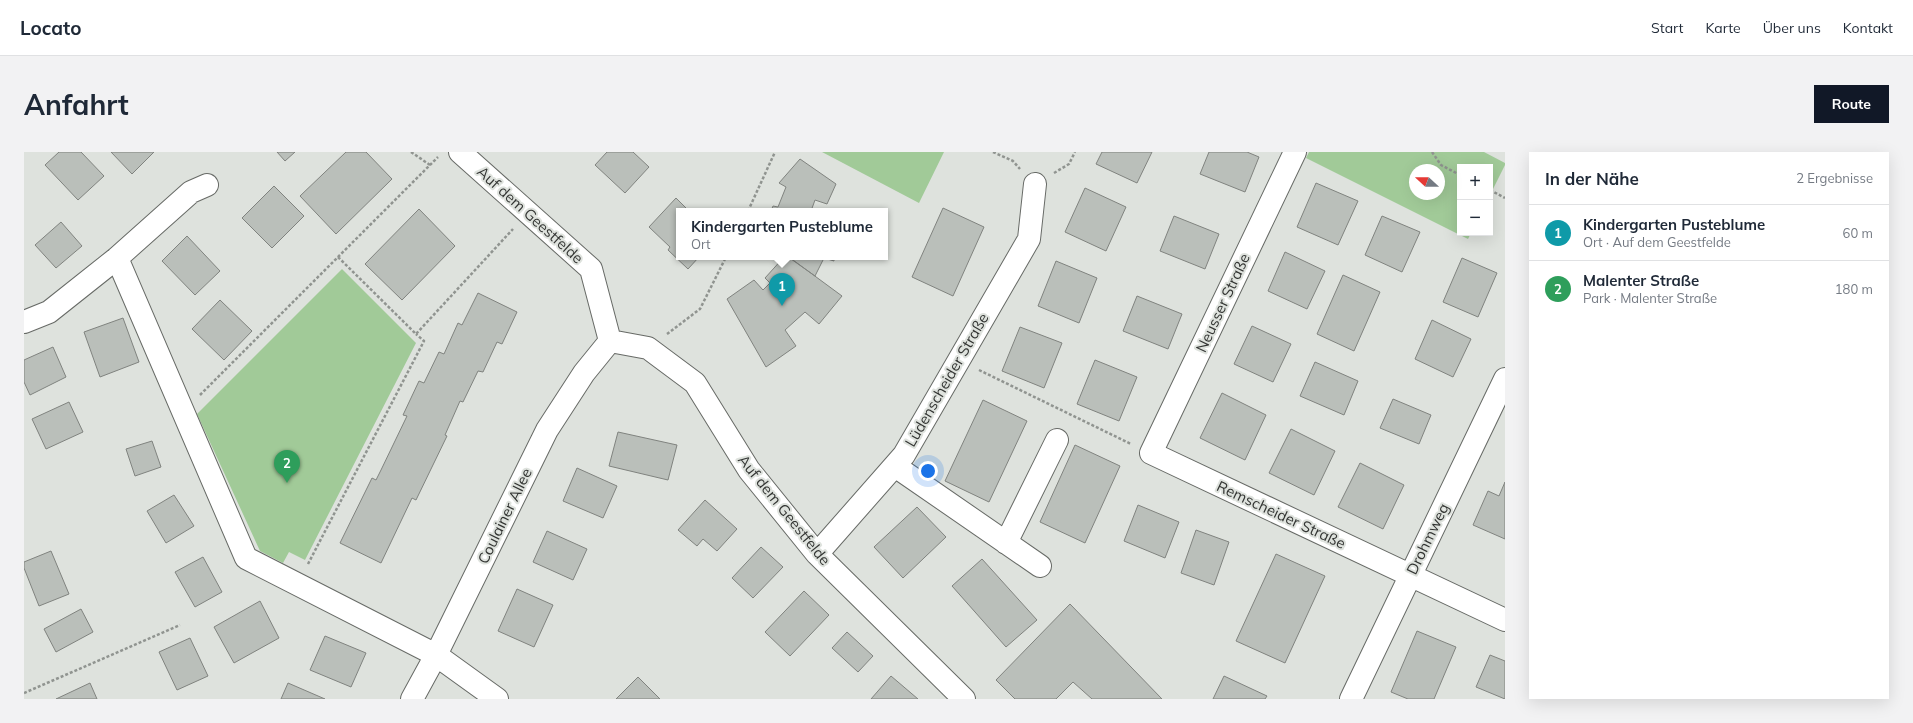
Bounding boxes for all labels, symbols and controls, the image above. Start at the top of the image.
text: Locato [20,16,81,40]
text: Start [1651,19,1683,37]
text: Karte [1705,19,1741,37]
text: Über uns [1763,19,1821,37]
text: Kontakt [1843,19,1893,37]
button: Route [1814,85,1889,123]
text: Anfahrt [24,87,129,122]
street label: Auf dem Geestfelde [473,162,587,267]
north arrow [1409,164,1445,200]
map controls [1457,164,1493,236]
button: + [1457,164,1493,200]
text: In der Nähe [1545,168,1639,189]
text: 2 Ergebnisse [1796,170,1873,186]
button: − [1457,200,1493,236]
popup [676,208,888,260]
text: Kindergarten Pusteblume [1583,215,1765,234]
text: Kindergarten Pusteblume [691,217,873,236]
text: 1 [1554,225,1562,241]
text: 60 m [1843,225,1873,241]
text: Ort · Auf dem Geestfelde [1583,234,1731,250]
text: Ort [691,236,711,252]
street label: Neusser Straße [1191,250,1254,355]
text: Malenter Straße [1583,271,1699,290]
pin: 1 [769,273,795,306]
text: 2 [1554,281,1562,297]
text: 180 m [1835,281,1873,297]
text: Park · Malenter Straße [1583,290,1717,306]
street label: Lüdenscheider Straße [901,310,993,450]
pin: 2 [274,450,300,483]
street label: Auf dem Geestfelde [734,451,835,569]
your location [918,461,938,481]
street label: Coulainer Allee [473,465,536,567]
street label: Remscheider Straße [1214,476,1349,553]
street label: Drohmweg [1402,500,1453,578]

